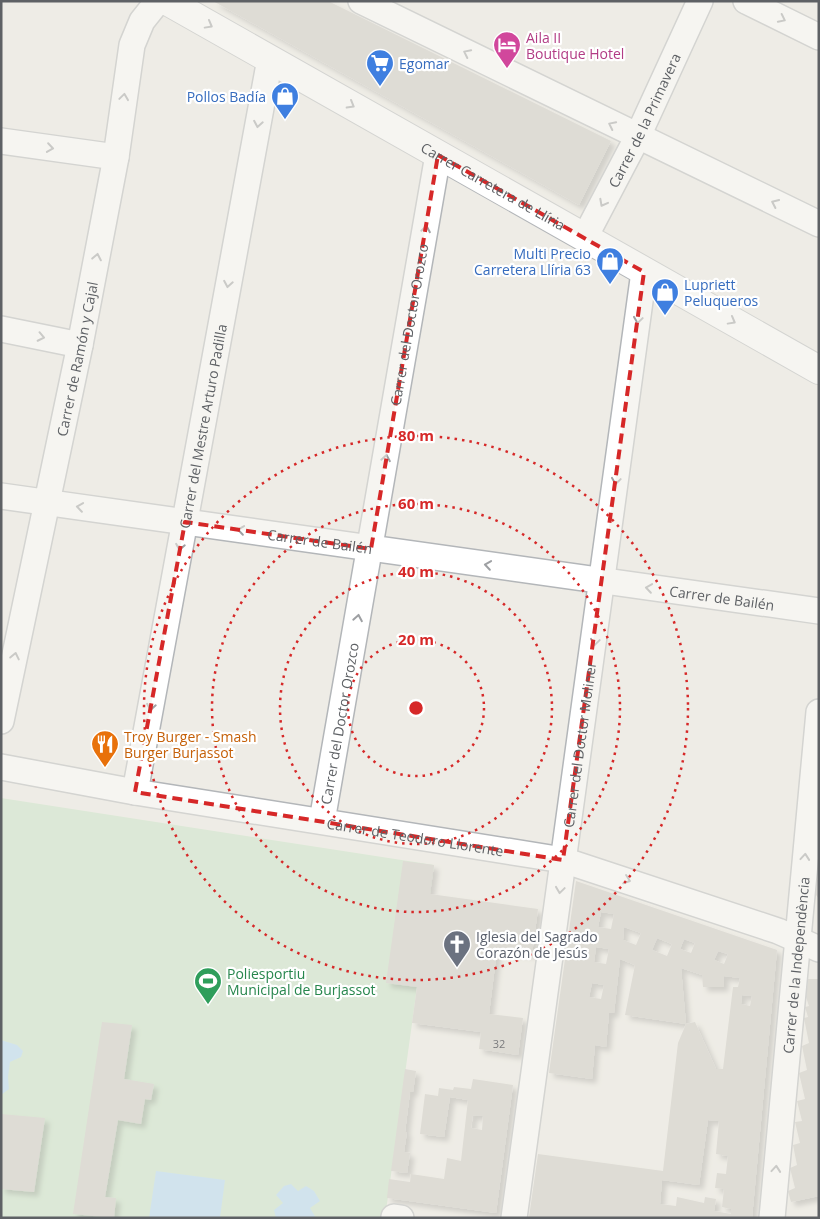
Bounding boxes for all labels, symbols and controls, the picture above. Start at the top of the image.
one-way arrow [777,13,786,23]
one-way arrow [204,19,213,29]
place label: Aila II Boutique Hotel [526,28,624,63]
hotel icon: Aila II Boutique Hotel [492,30,522,69]
supermarket icon: Egomar [365,48,395,87]
one-way arrow [463,49,472,59]
street label: Carrer de la Primavera [603,50,684,191]
place label: Egomar [399,54,450,73]
shop icon: Pollos Badía [270,81,300,120]
place label: Pollos Badía [187,87,266,106]
one-way arrow [119,93,129,101]
one-way arrow [345,99,354,109]
one-way arrow [253,120,263,129]
one-way arrow [609,121,618,131]
street label: Carrer Carretera de Llíria [418,137,569,234]
one-way arrow [46,142,54,153]
one-way arrow [599,197,609,206]
one-way arrow [771,199,780,209]
one-way arrow [420,225,430,233]
street label: Carrer del Doctor Orozco [385,242,432,407]
place label: Multi Precio Carretera Llíria 63 [474,244,591,279]
shop icon: Multi Precio Carretera Llíria 63 [595,246,625,285]
one-way arrow [91,253,101,262]
place label: Lupriett Peluqueros [684,275,759,310]
shop icon: Lupriett Peluqueros [650,277,680,316]
street label: Carrer de Ramón y Cajal [52,280,101,438]
one-way arrow [224,280,234,288]
one-way arrow [727,315,736,325]
one-way arrow [633,317,644,325]
street label: Carrer del Mestre Arturo Padilla [174,322,231,530]
one-way arrow [36,331,45,341]
text: 80 m [398,425,434,445]
one-way arrow [381,454,391,462]
one-way arrow [612,477,622,486]
text: 60 m [398,493,434,513]
one-way arrow [75,502,83,513]
street label: Carrer de Bailén [266,524,374,558]
one-way arrow [236,525,244,536]
one-way arrow [176,543,186,552]
text: 40 m [398,561,434,581]
one-way arrow [484,561,492,571]
street label: Carrer de Bailén [668,581,776,614]
one-way arrow [645,583,653,594]
one-way arrow [353,614,363,623]
text: 20 m [398,629,434,649]
one-way arrow [590,638,600,647]
street label: Carrer del Doctor Orozco [316,641,362,806]
one-way arrow [9,652,20,661]
street label: Carrer del Doctor Moliner [558,660,600,829]
centre of rings [407,699,425,717]
one-way arrow [146,703,157,711]
place label: Troy Burger - Smash Burger Burjassot [124,727,257,762]
restaurant icon: Troy Burger - Smash Burger Burjassot [90,729,120,768]
street label: Carrer de Teodoro Llorente [325,813,505,860]
one-way arrow [799,853,810,861]
one-way arrow [622,874,630,884]
street label: Carrer de la Independència [778,876,813,1054]
one-way arrow [555,886,566,894]
place label: Iglesia del Sagrado Corazón de Jesús [476,927,598,962]
church icon: Iglesia del Sagrado Corazón de Jesús [442,929,472,968]
place label: Poliesportiu Municipal de Burjassot [227,964,376,999]
sports icon: Poliesportiu Municipal de Burjassot [193,966,223,1005]
house number: 32 [493,1036,505,1051]
one-way arrow [770,1165,781,1173]

